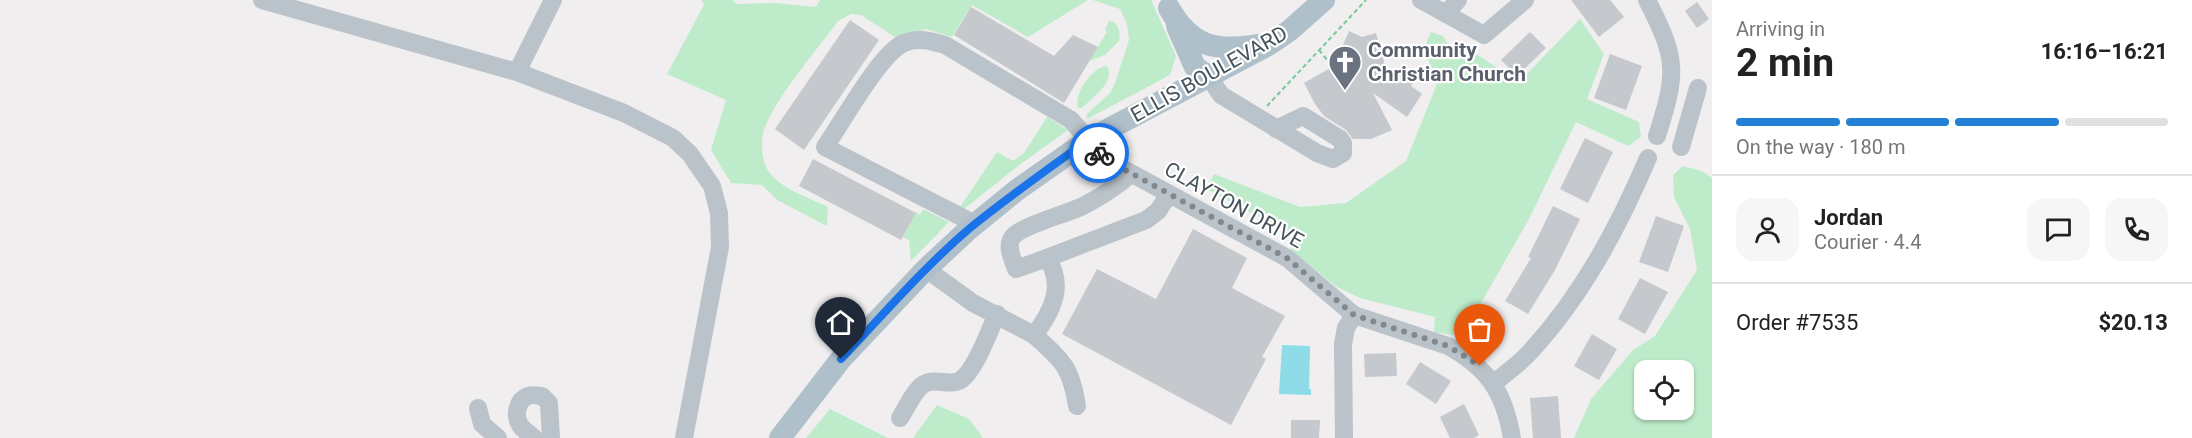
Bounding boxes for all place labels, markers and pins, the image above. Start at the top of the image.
place label: Community Christian Church [1368,38,1526,86]
church icon: Community Christian Church [1327,44,1363,91]
pin [815,297,866,359]
pin [1454,304,1505,366]

